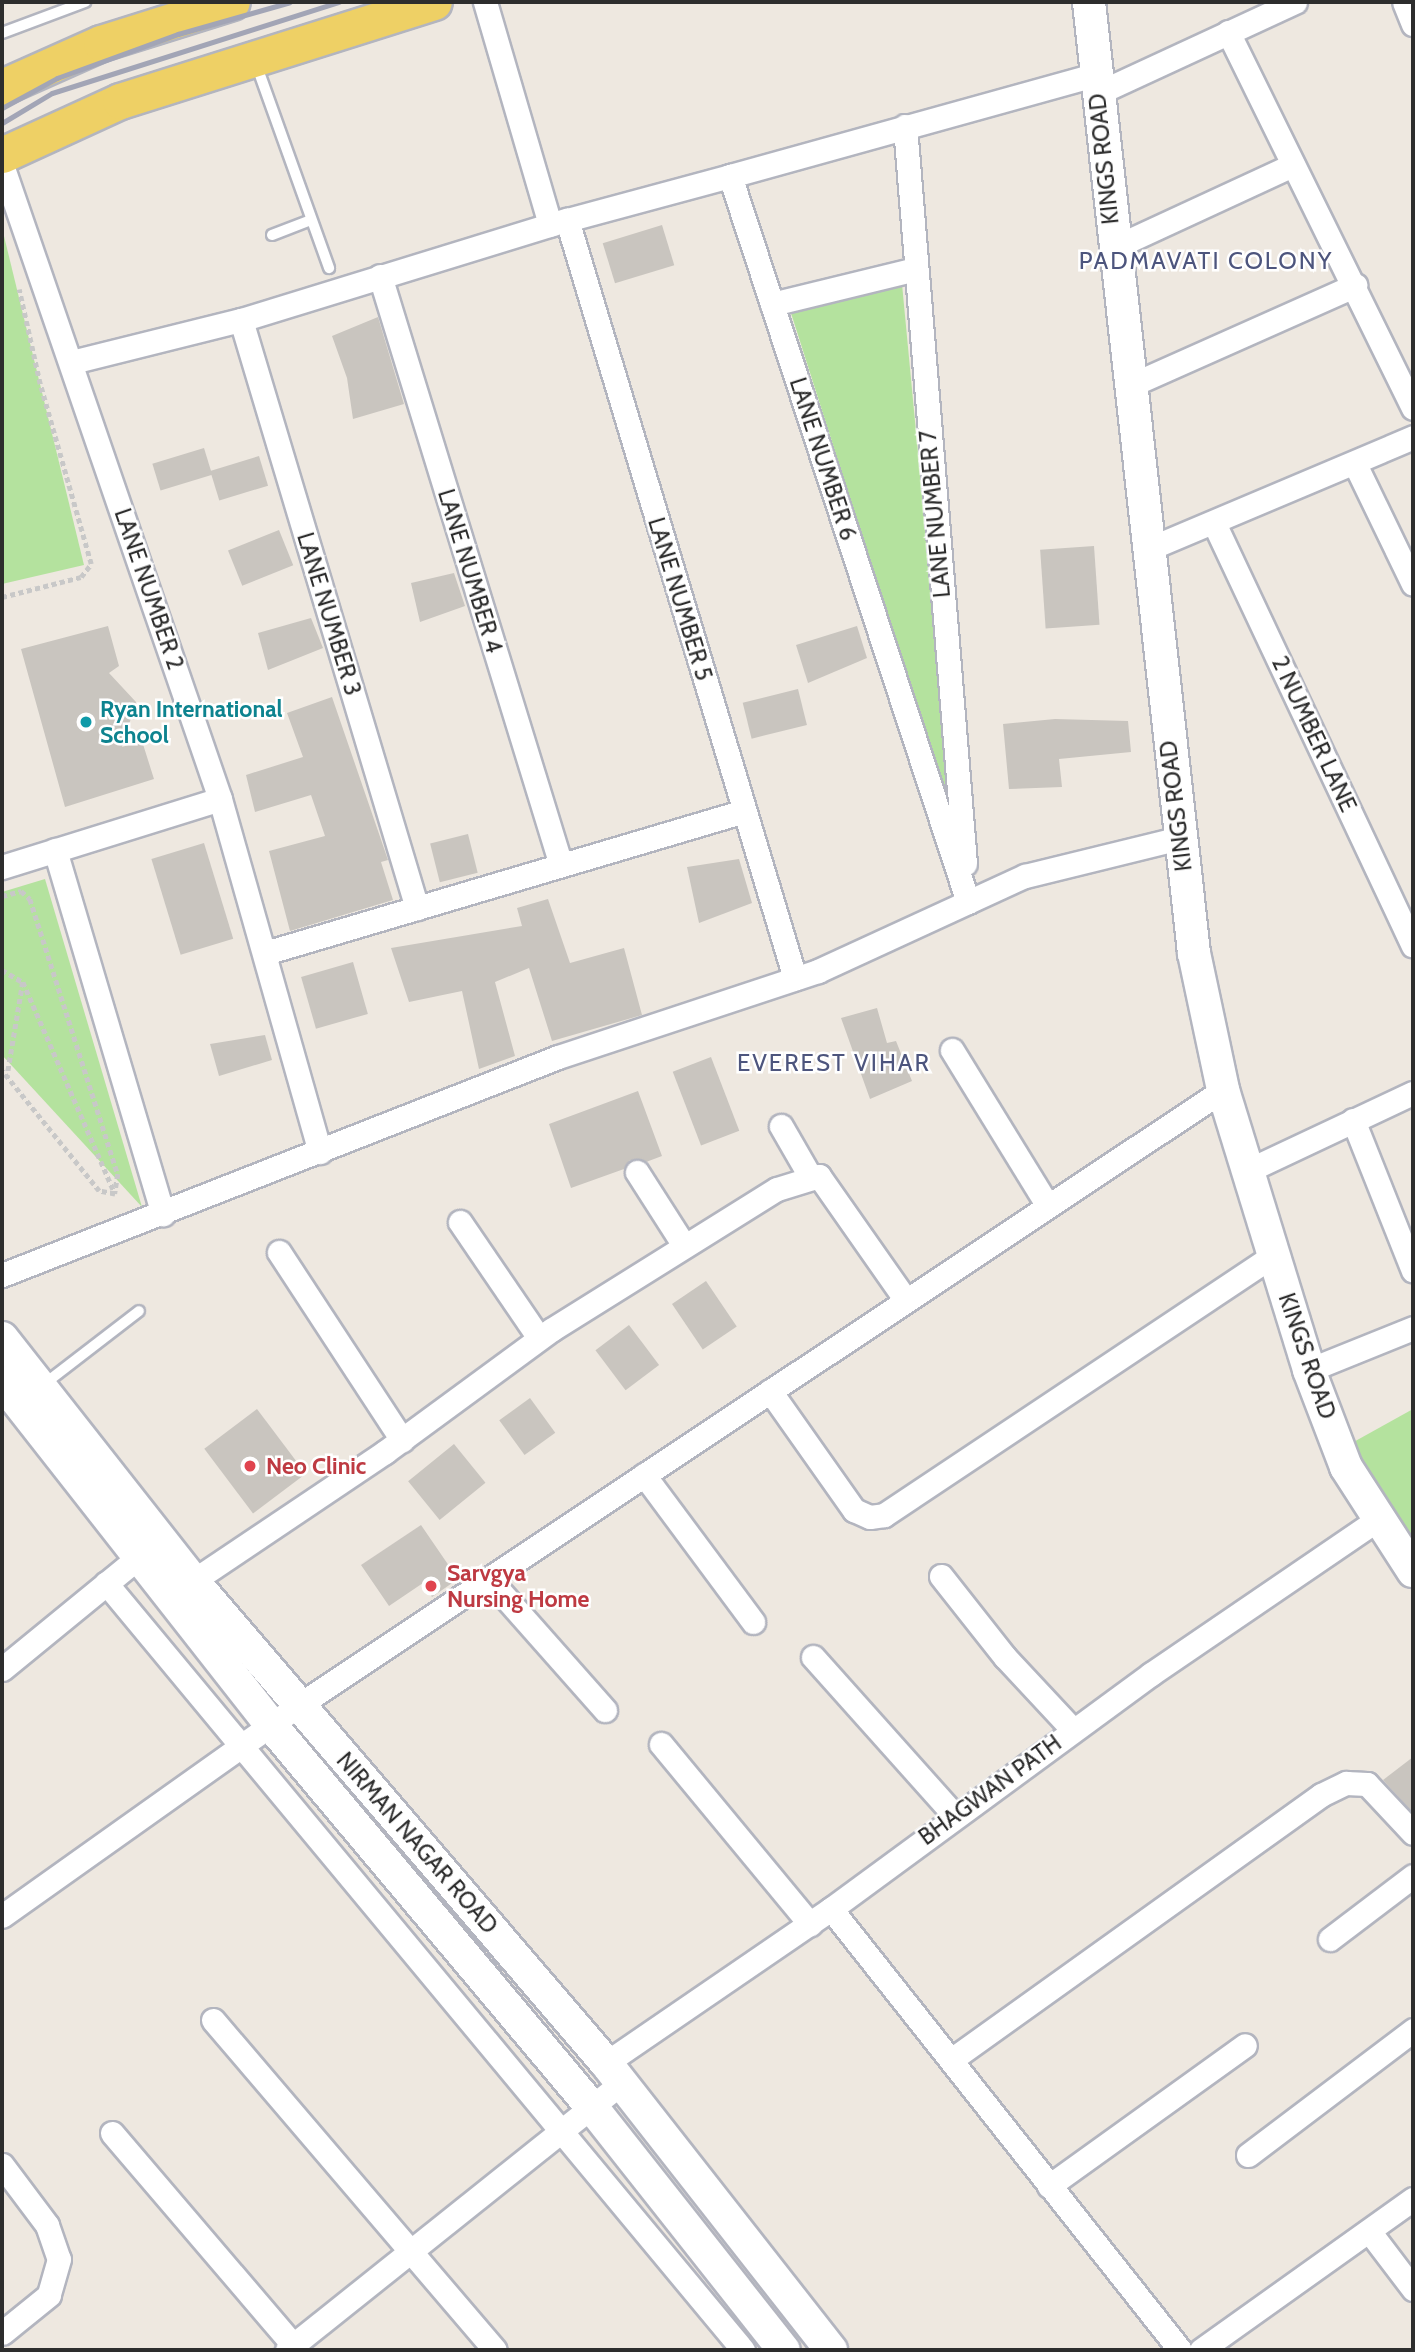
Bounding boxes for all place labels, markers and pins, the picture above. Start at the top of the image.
place label: Ryan International School [100,695,283,749]
marker: Ryan International School [78,714,94,730]
place label: Neo Clinic [266,1452,366,1480]
marker: Neo Clinic [240,1456,260,1476]
place label: Sarvgya Nursing Home [447,1559,589,1613]
marker: Sarvgya Nursing Home [421,1576,441,1596]

